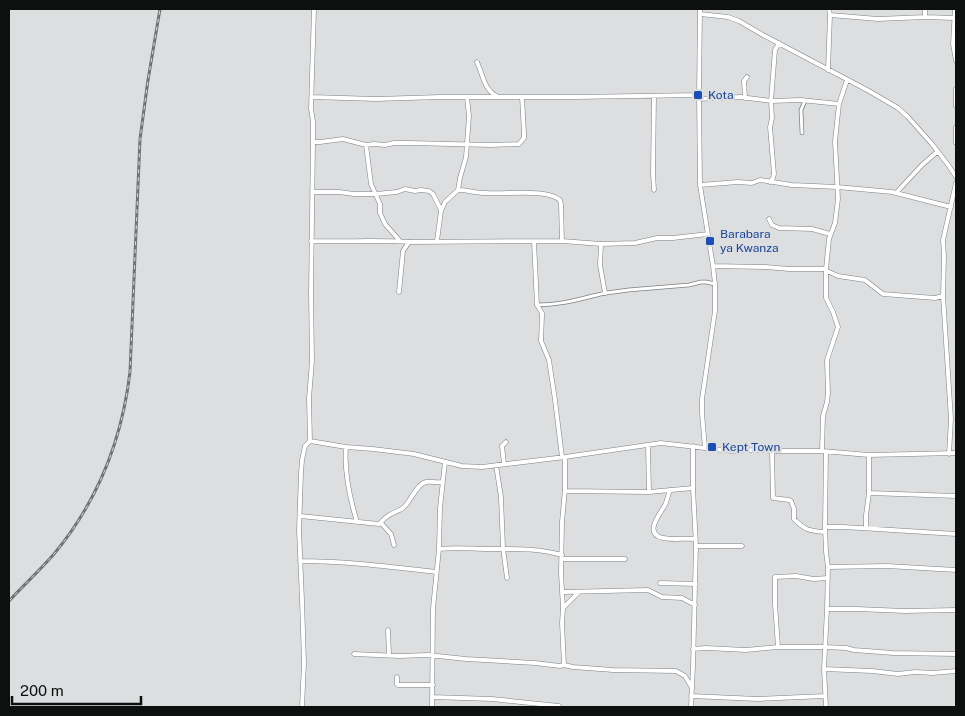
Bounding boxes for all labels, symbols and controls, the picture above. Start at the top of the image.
place label: Kota [708,88,734,102]
marker: Kota [692,89,704,101]
place label: Barabara ya Kwanza [720,227,779,255]
marker: Barabara ya Kwanza [704,235,716,247]
place label: Kept Town [722,440,780,454]
marker: Kept Town [706,441,718,453]
scale bar [12,674,141,706]
text: 200 m [20,682,64,699]

